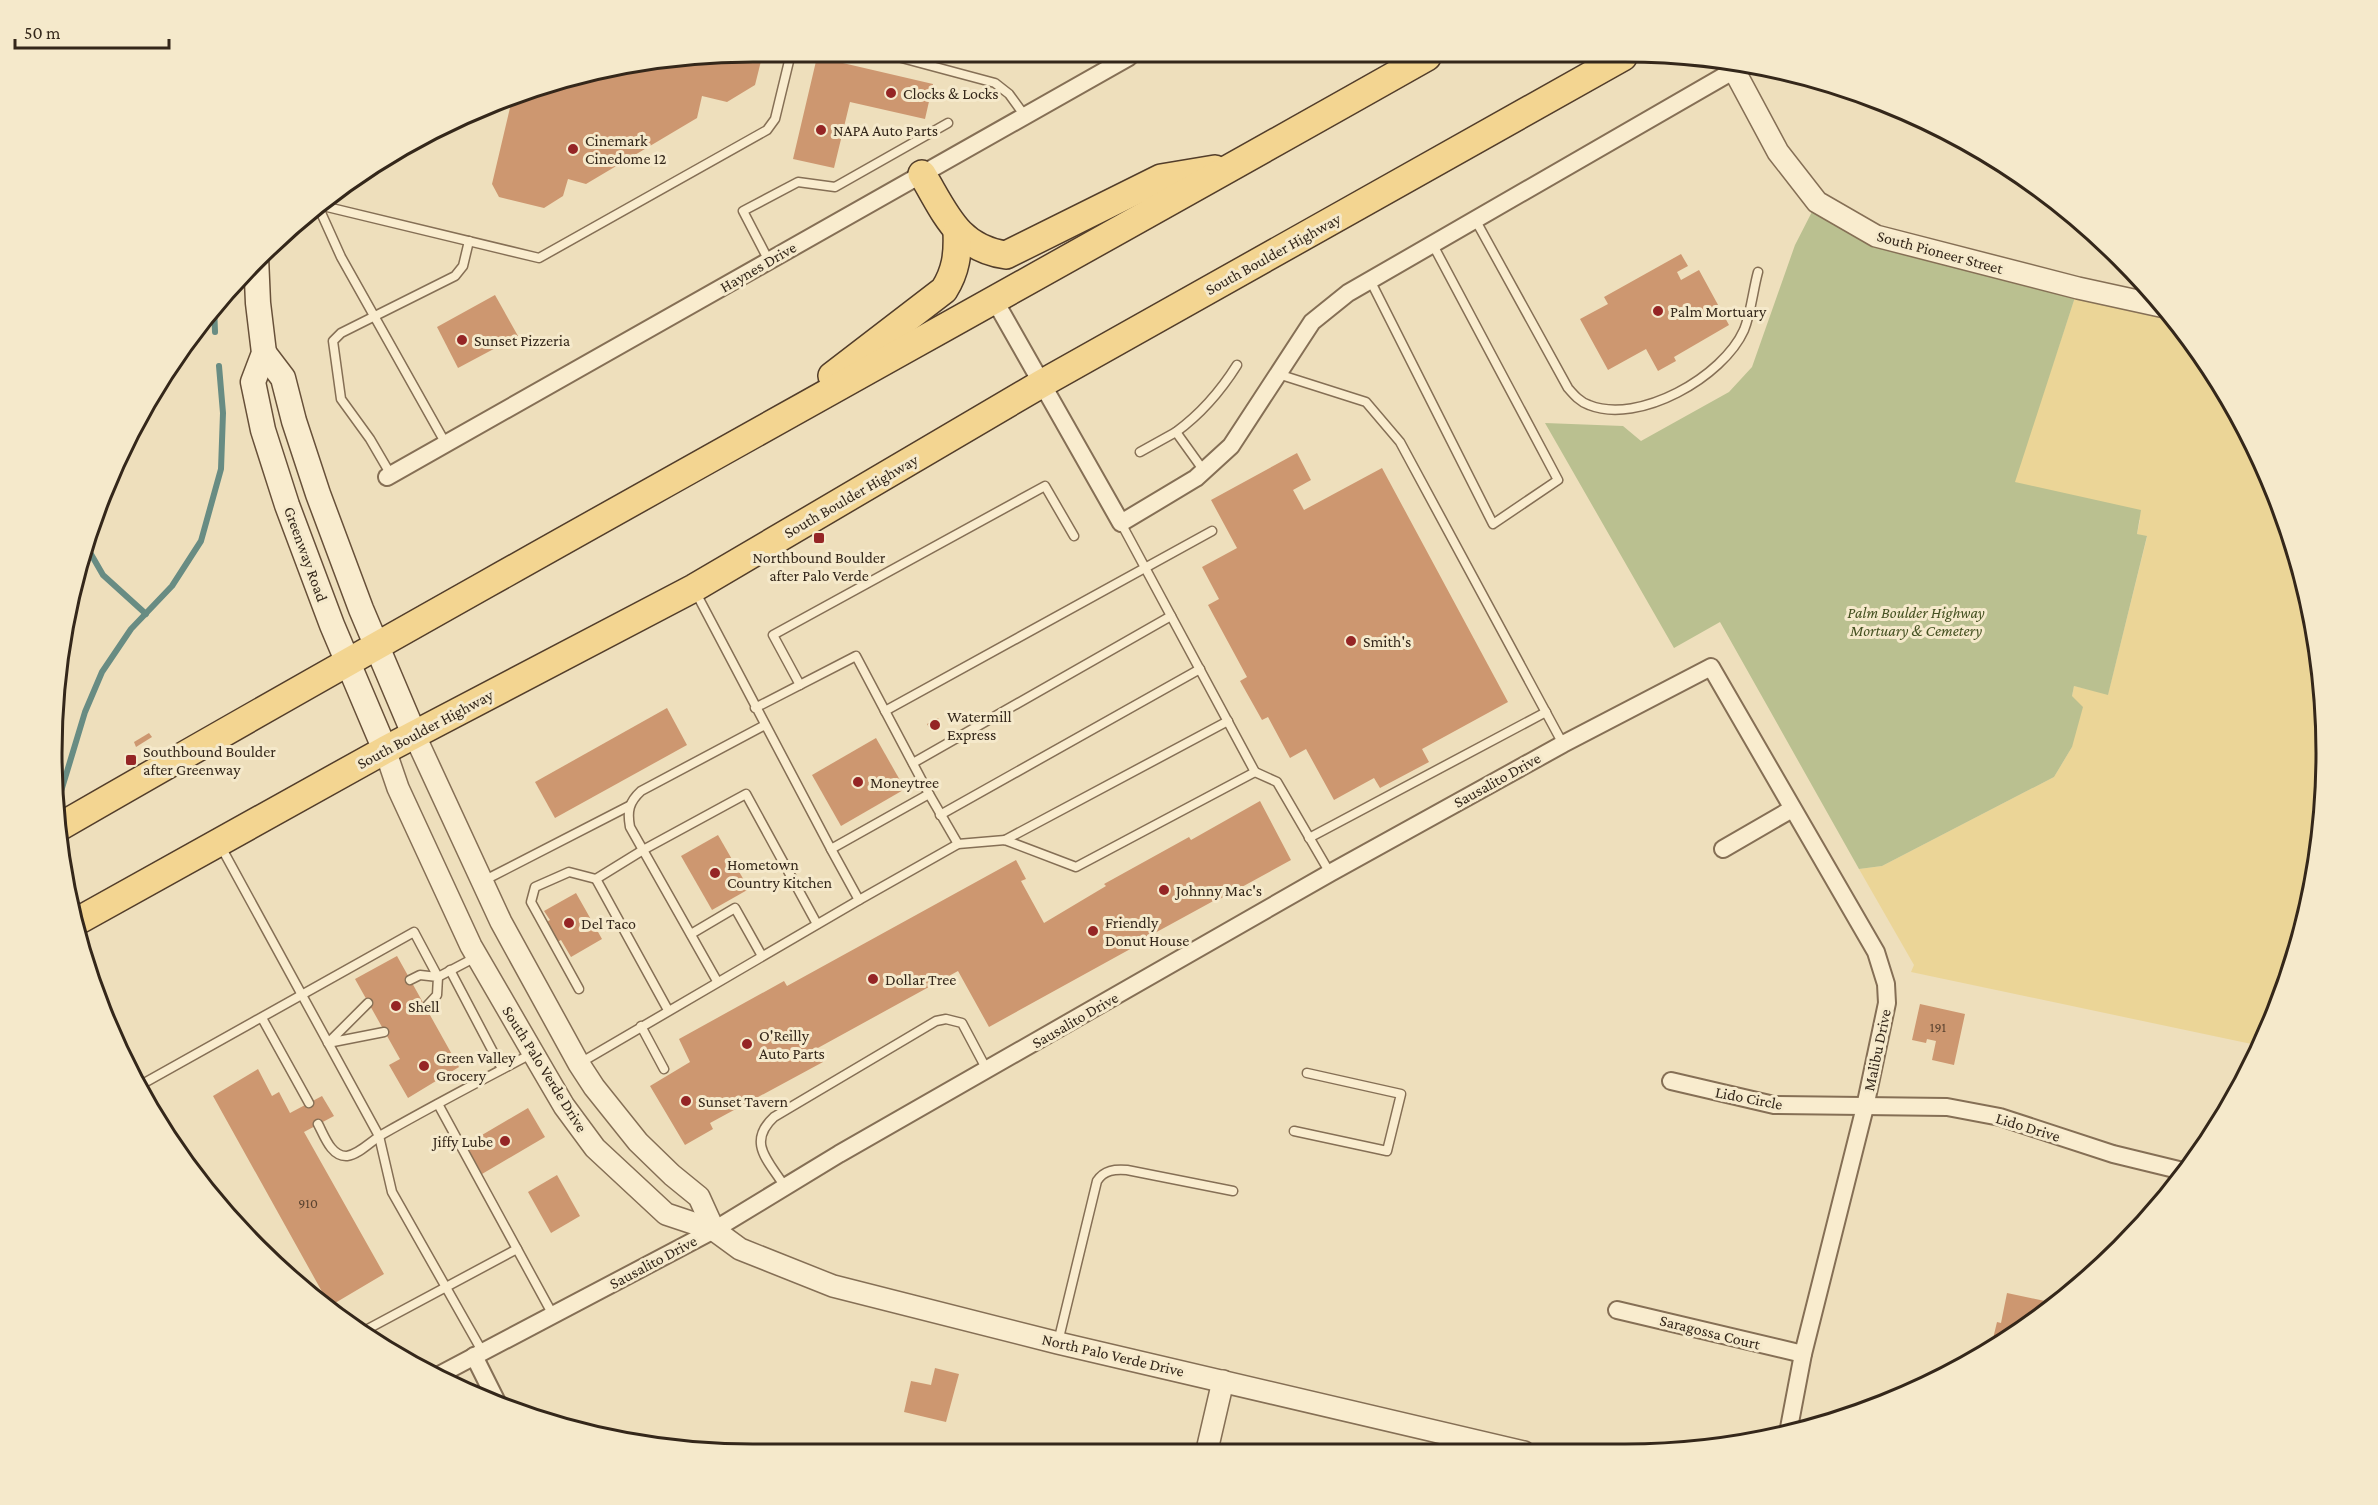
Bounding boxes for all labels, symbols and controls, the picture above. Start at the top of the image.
scale bar [15,12,170,50]
text: 50 m [24,23,61,43]
place label: Clocks & Locks [903,85,998,102]
marker: Clocks & Locks [884,86,898,100]
place label: NAPA Auto Parts [833,122,938,139]
marker: NAPA Auto Parts [814,123,828,137]
place label: Cinemark Cinedome 12 [585,132,667,167]
marker: Cinemark Cinedome 12 [566,142,580,156]
street label: South Boulder Highway [1203,210,1344,299]
street label: South Pioneer Street [1875,227,2006,277]
street label: Haynes Drive [717,238,800,296]
place label: Palm Mortuary [1670,303,1767,321]
marker: Palm Mortuary [1651,304,1665,318]
place label: Sunset Pizzeria [474,332,571,349]
marker: Sunset Pizzeria [455,333,469,347]
street label: South Boulder Highway [781,450,922,542]
street label: Greenway Road [280,504,331,605]
marker: Northbound Boulder after Palo Verde [812,531,826,545]
place label: Northbound Boulder after Palo Verde [752,549,886,584]
park label: Palm Boulder Highway Mortuary & Cemetery [1847,604,1985,640]
place label: Smith's [1363,633,1411,650]
marker: Smith's [1344,634,1358,648]
street label: South Boulder Highway [354,686,497,773]
place label: Watermill Express [947,708,1012,744]
marker: Watermill Express [928,718,942,732]
place label: Southbound Boulder after Greenway [143,743,276,779]
street label: Sausalito Drive [1451,749,1543,811]
marker: Southbound Boulder after Greenway [124,753,138,767]
place label: Moneytree [870,774,939,792]
marker: Moneytree [851,775,865,789]
place label: Hometown Country Kitchen [727,856,833,892]
marker: Hometown Country Kitchen [708,866,722,880]
place label: Johnny Mac's [1174,882,1262,900]
marker: Johnny Mac's [1157,883,1171,897]
place label: Friendly Donut House [1105,914,1189,949]
place label: Del Taco [581,915,636,932]
marker: Del Taco [562,916,576,930]
marker: Friendly Donut House [1086,924,1100,938]
place label: Dollar Tree [885,971,956,988]
marker: Dollar Tree [866,972,880,986]
street label: Sausalito Drive [1029,989,1121,1051]
place label: Shell [408,998,440,1015]
marker: Shell [389,999,403,1013]
street label: South Palo Verde Drive [499,1003,591,1135]
street label: Malibu Drive [1860,1007,1894,1093]
house number: 191 [1930,1019,1947,1035]
place label: O'Reilly Auto Parts [759,1027,825,1062]
marker: O'Reilly Auto Parts [740,1037,754,1051]
place label: Green Valley Grocery [436,1049,516,1085]
marker: Green Valley Grocery [417,1059,431,1073]
street label: Lido Circle [1714,1083,1784,1113]
place label: Sunset Tavern [698,1093,789,1110]
marker: Sunset Tavern [679,1094,693,1108]
street label: Lido Drive [1994,1109,2062,1145]
place label: Jiffy Lube [431,1133,493,1151]
marker: Jiffy Lube [498,1134,512,1148]
house number: 910 [298,1195,318,1211]
street label: Sausalito Drive [606,1232,700,1292]
street label: Saragossa Court [1658,1311,1763,1354]
street label: North Palo Verde Drive [1040,1330,1186,1380]

